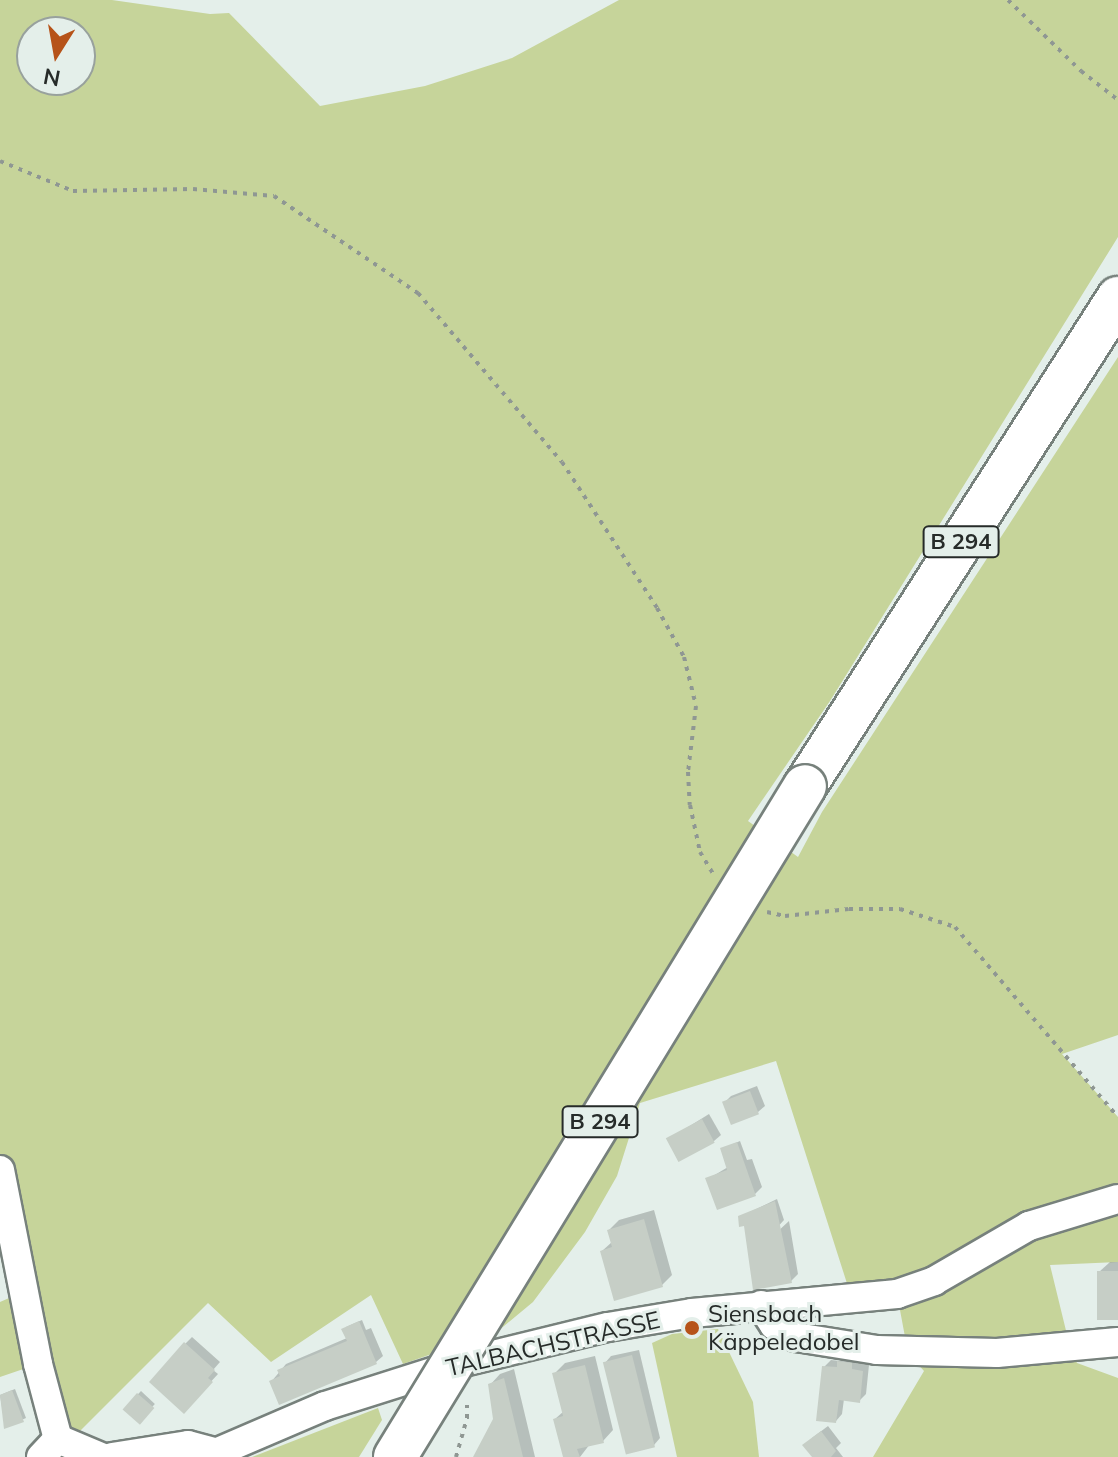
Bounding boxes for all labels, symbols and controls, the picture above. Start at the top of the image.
north arrow [16,16,96,96]
text: N [41,62,63,93]
road number: B 294 [921,524,1001,560]
road number: B 294 [560,1104,640,1140]
place label: Siensbach Käppeledobel [708,1300,860,1356]
street label: TALBACHSTRASSE [443,1305,663,1383]
marker: Siensbach Käppeledobel [683,1319,701,1337]

